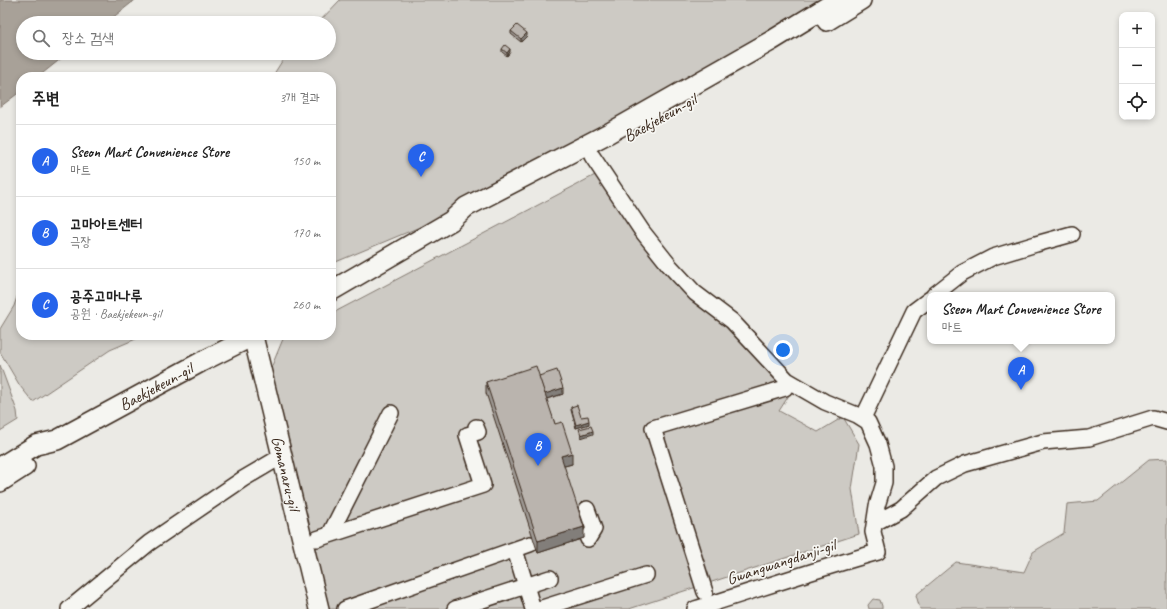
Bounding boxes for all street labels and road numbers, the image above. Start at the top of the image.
street label: Baekjekeun-gil [620,88,703,147]
street label: Baekjekeun-gil [115,357,199,415]
street label: Gomanaru-gil [267,434,306,515]
street label: Gwangwangdanji-gil [724,534,841,589]

